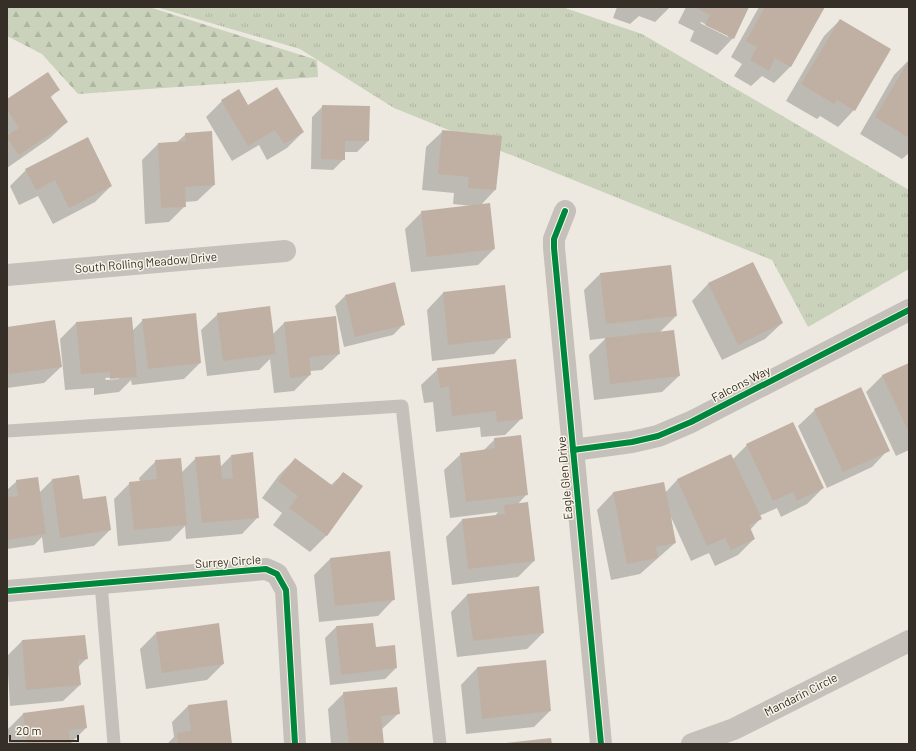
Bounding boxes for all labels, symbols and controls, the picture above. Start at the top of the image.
street label: South Rolling Meadow Drive [74,249,218,275]
street label: Falcons Way [709,362,773,404]
street label: Eagle Glen Drive [553,436,575,520]
street label: Surrey Circle [194,552,262,570]
street label: Mandarin Circle [762,670,839,719]
scale bar [10,717,78,743]
text: 20 m [16,723,42,737]

